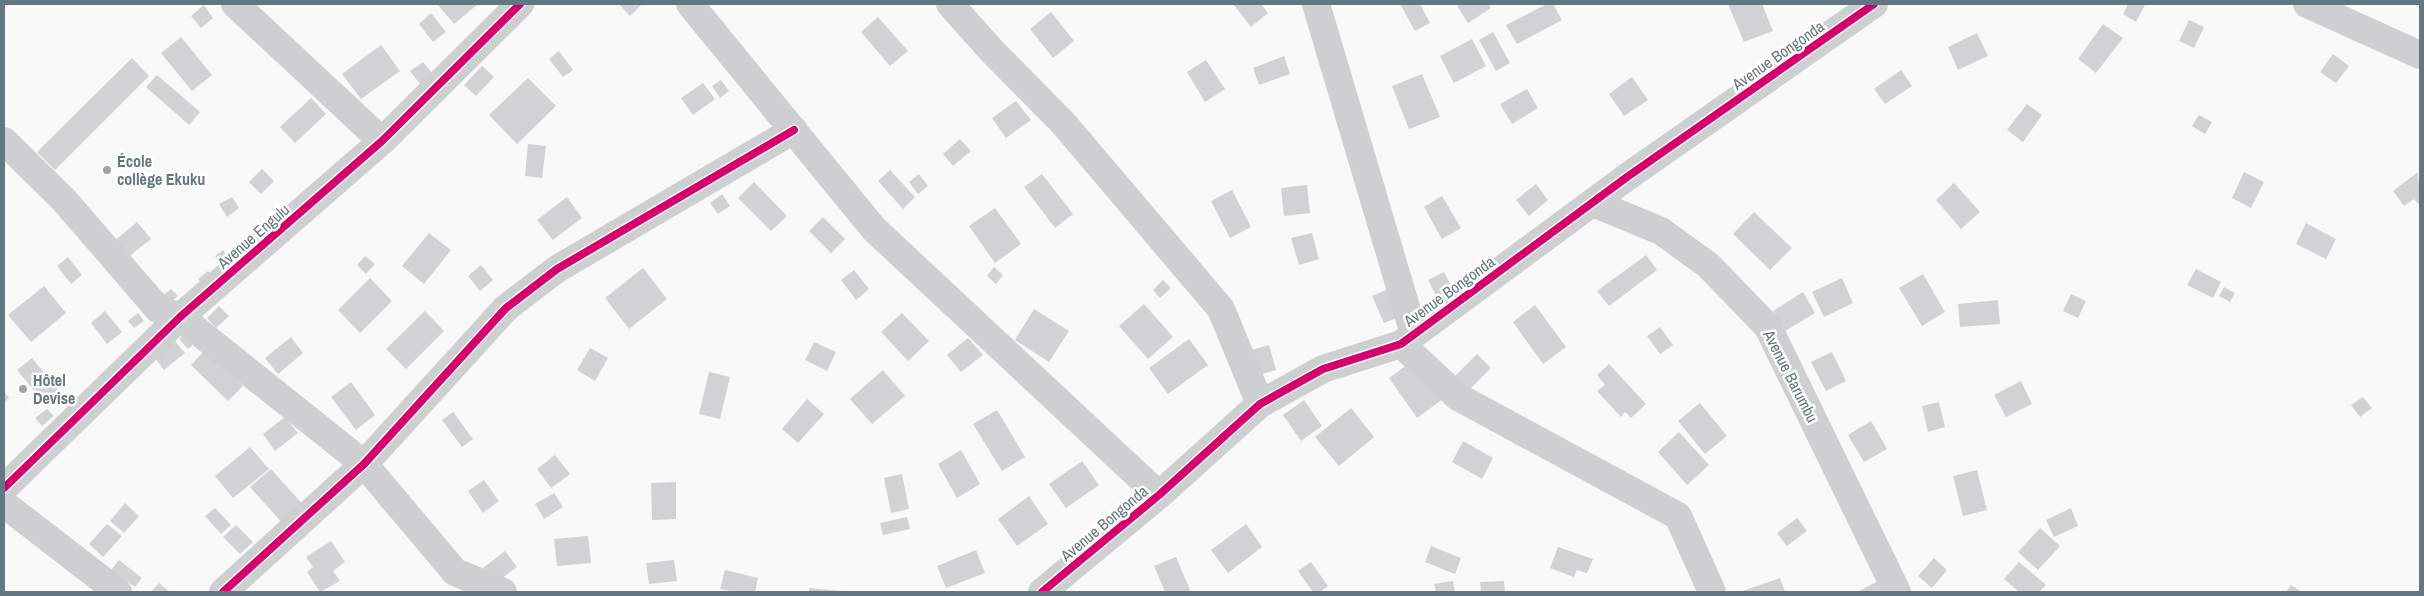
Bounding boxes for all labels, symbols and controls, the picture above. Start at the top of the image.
street label: Avenue Bongonda [1727,15,1829,95]
place label: École collège Ekuku [117,150,205,190]
marker: École collège Ekuku [101,164,113,176]
street label: Avenue Engulu [212,199,294,274]
street label: Avenue Bongonda [1398,250,1500,332]
street label: Avenue Barumbu [1758,325,1824,426]
place label: Hôtel Devise [33,369,75,409]
marker: Hôtel Devise [17,383,29,395]
street label: Avenue Bongonda [1055,479,1153,567]

